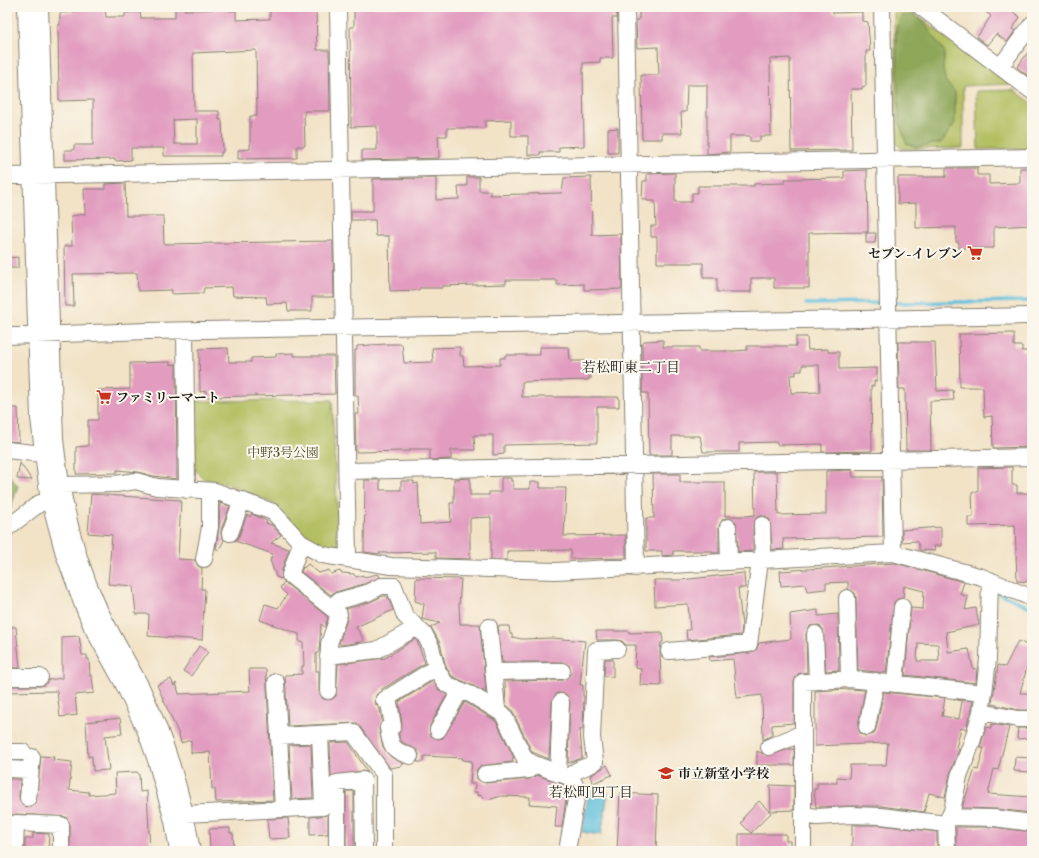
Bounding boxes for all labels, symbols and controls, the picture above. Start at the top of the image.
supermarket icon: セブン-イレブン [966,244,984,262]
place label: セブン-イレブン [868,246,963,262]
district label: 若松町東二丁目 [582,359,680,377]
supermarket icon: ファミリーマート [95,388,113,406]
place label: ファミリーマート [116,390,220,406]
park label: 中野3号公園 [247,445,319,461]
school or university icon: 市立新堂小学校 [657,764,675,782]
place label: 市立新堂小学校 [678,766,770,782]
district label: 若松町四丁目 [549,784,633,802]

